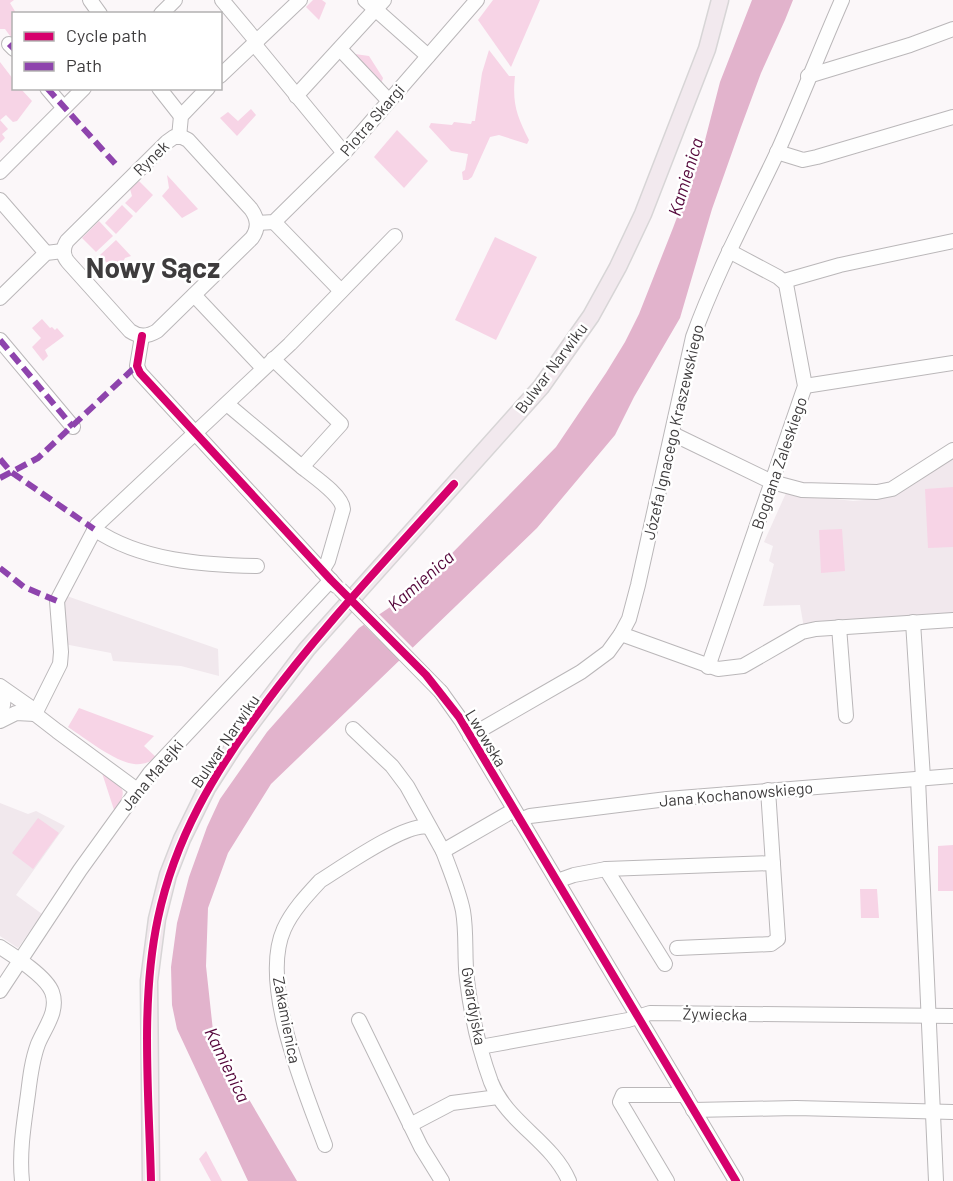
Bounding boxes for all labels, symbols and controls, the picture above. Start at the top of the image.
legend [12,12,222,90]
text: Cycle path [66,24,147,46]
text: Path [66,54,102,76]
street label: Piotra Skargi [335,80,408,159]
water label: Kamienica [663,135,707,218]
street label: Rynek [129,136,172,179]
district label: Nowy Sącz [86,250,220,284]
street label: Bulwar Narwiku [510,319,591,417]
street label: Józefa Ignacego Kraszewskiego [638,322,707,541]
street label: Bogdana Zaleskiego [747,394,810,532]
water label: Kamienica [383,545,458,615]
street label: Bulwar Narwiku [186,691,263,791]
street label: Lwowska [462,706,511,770]
street label: Jana Matejki [116,735,187,814]
street label: Jana Kochanowskiego [658,777,814,810]
street label: Gwardyjska [458,965,491,1046]
street label: Zakamienica [270,975,305,1065]
street label: Żywiecka [683,1003,748,1024]
water label: Kamienica [200,1023,255,1106]

